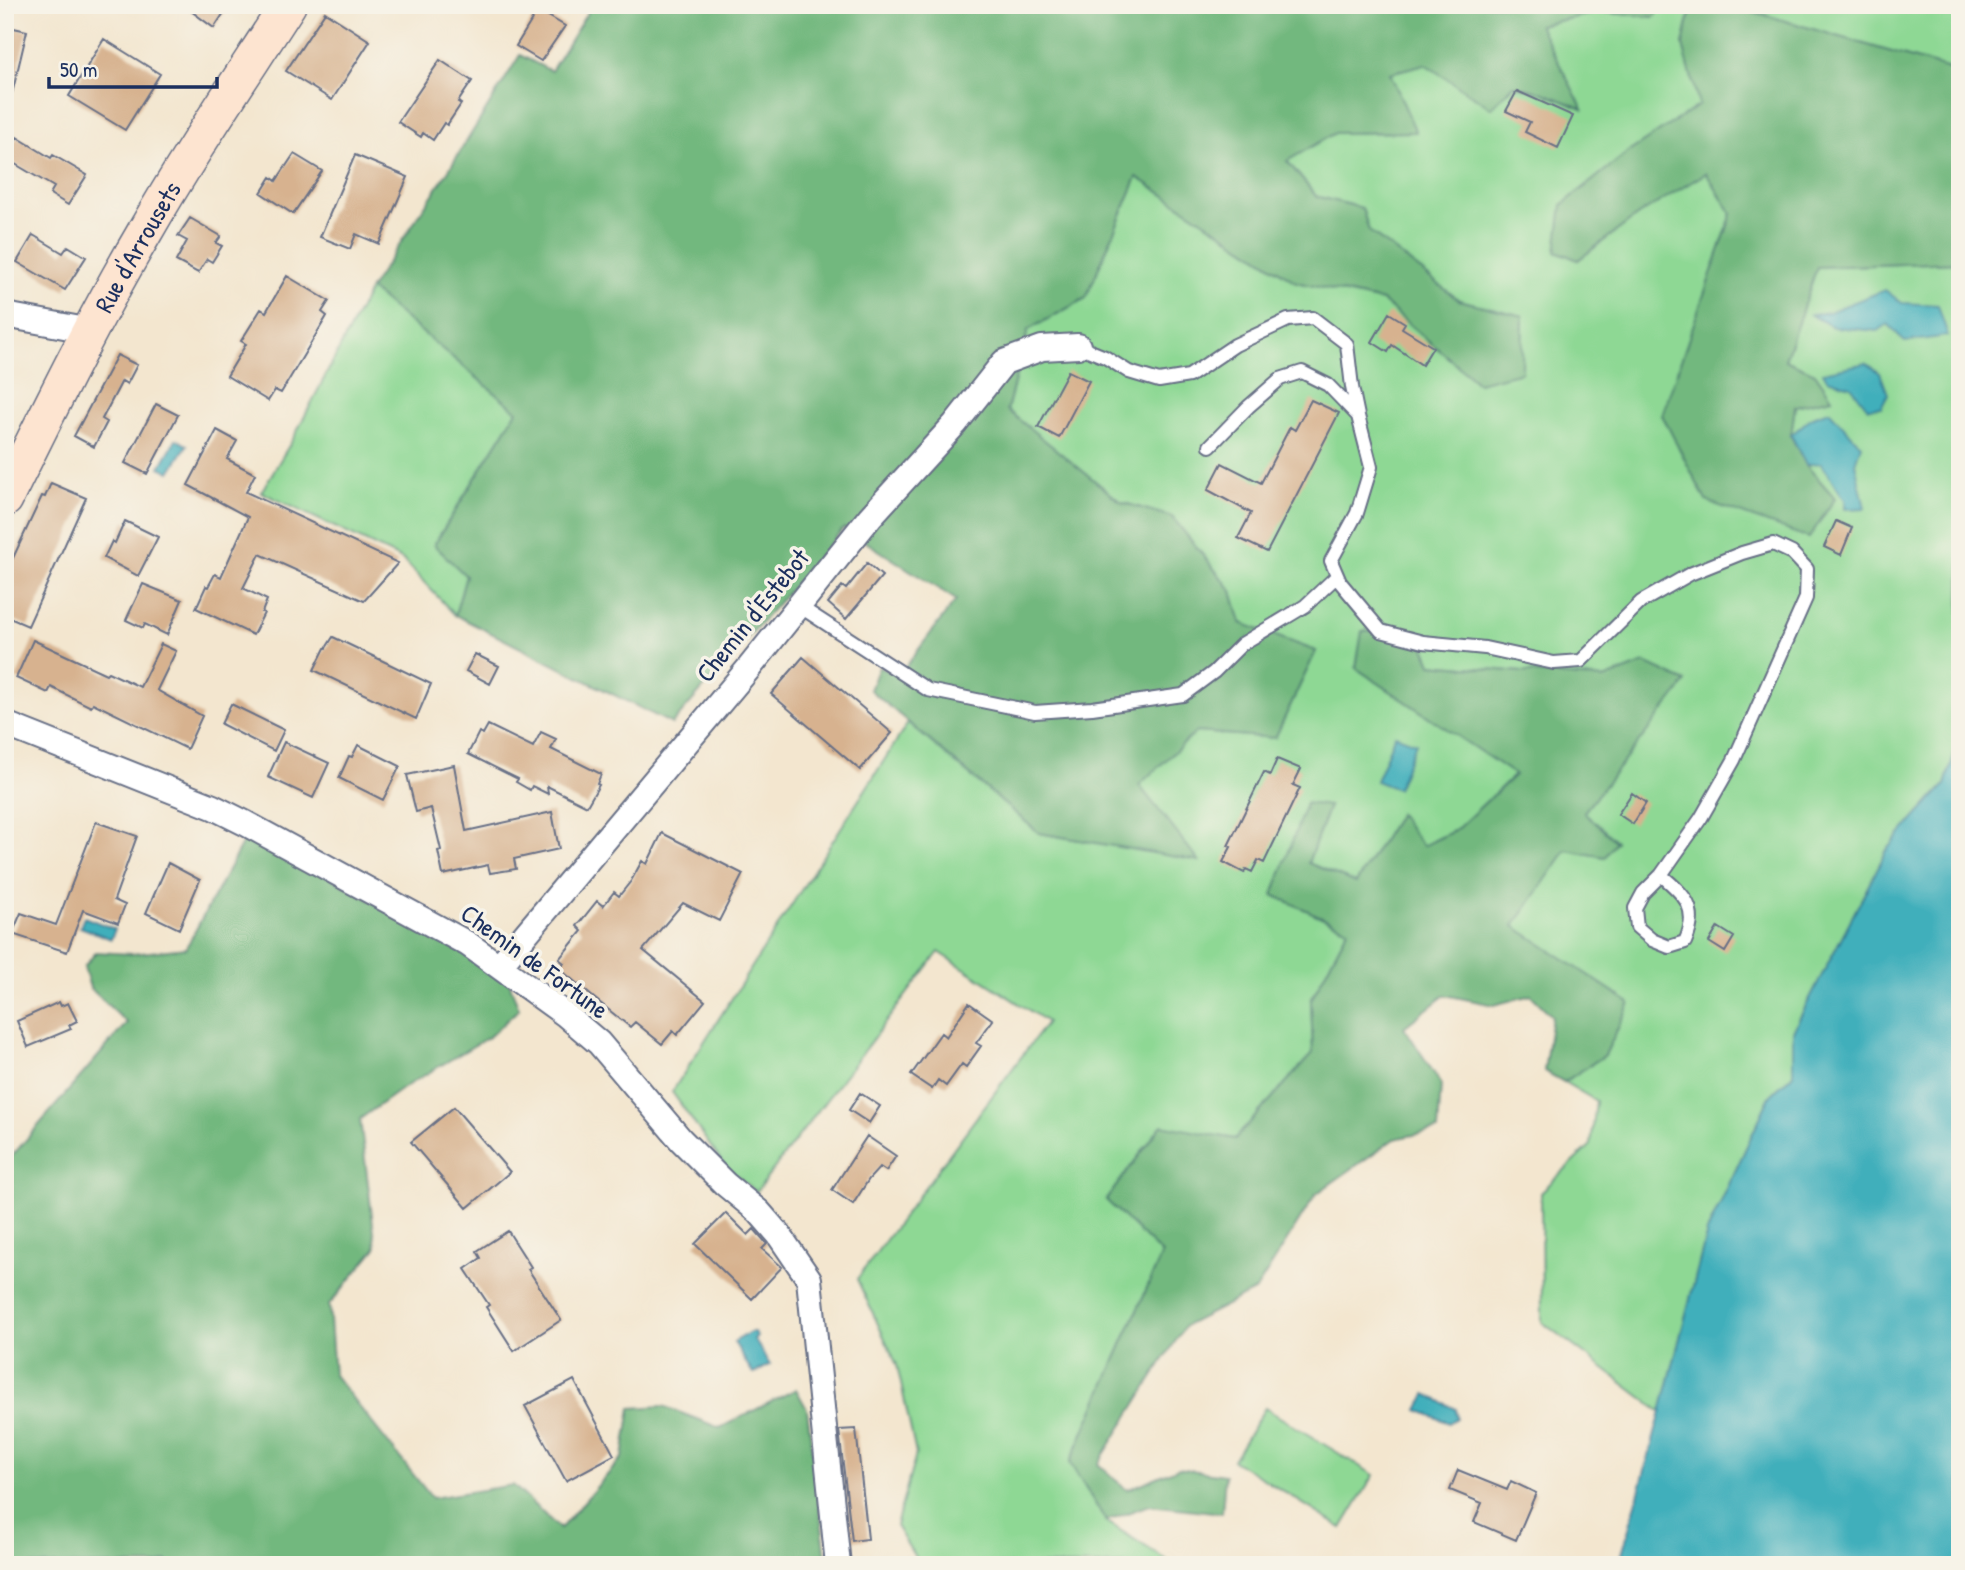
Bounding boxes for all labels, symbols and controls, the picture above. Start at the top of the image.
scale bar [49,46,217,90]
text: 50 m [60,55,97,84]
street label: Rue d'Arrousets [86,174,188,318]
street label: Chemin d'Estebot [687,540,817,689]
street label: Chemin de Fortune [454,895,616,1027]

